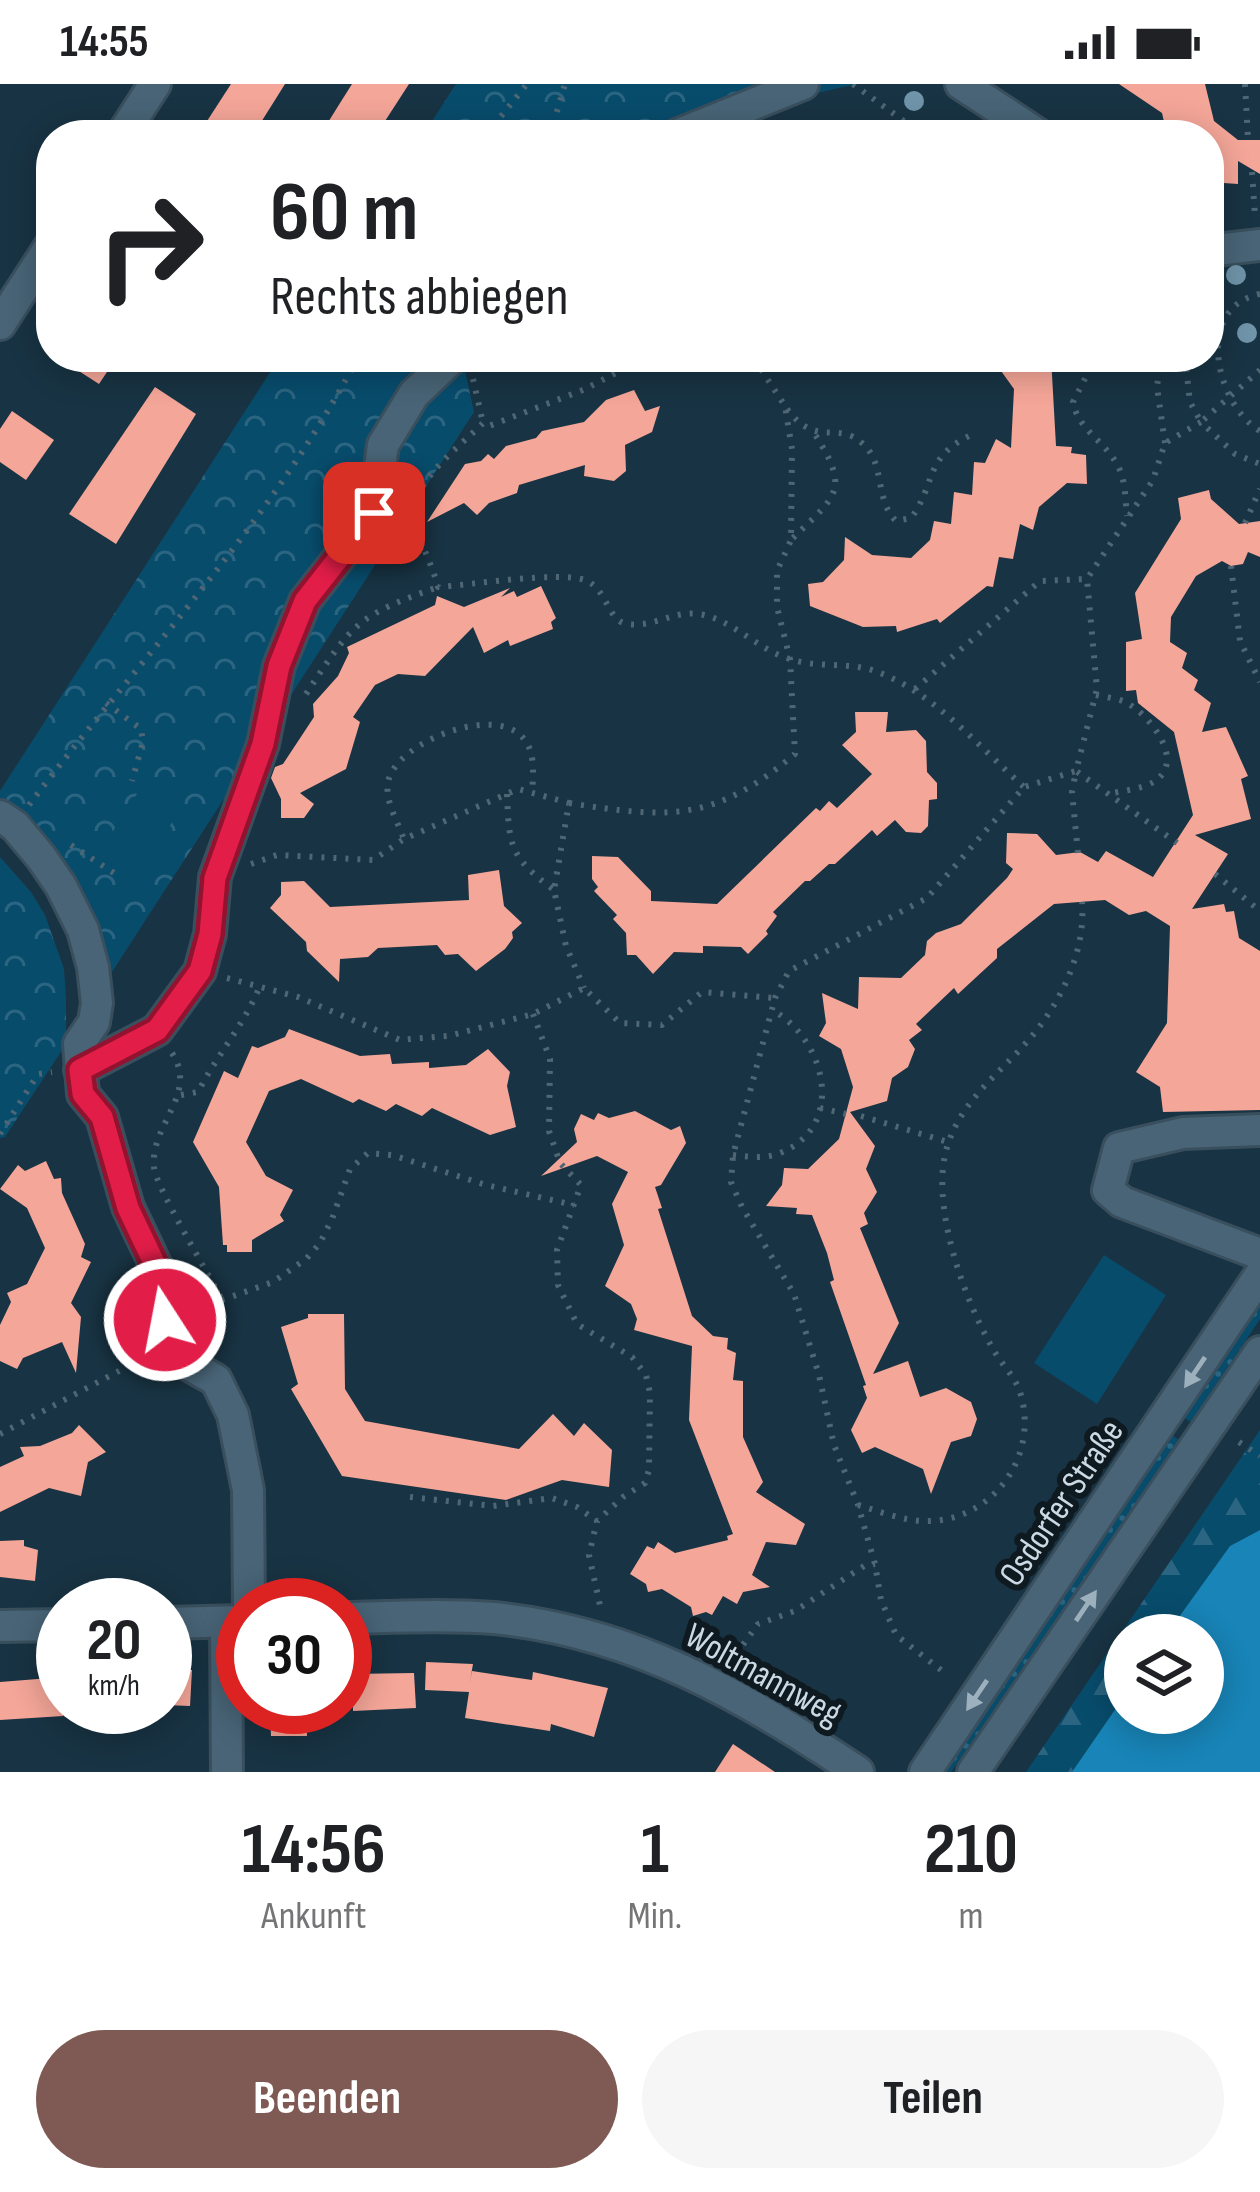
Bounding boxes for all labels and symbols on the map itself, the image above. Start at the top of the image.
pin [323,462,425,564]
position arrow [102,1257,228,1383]
one-way arrow [1184,1355,1206,1388]
street label: Osdorfer Straße [991,1412,1133,1595]
speed limit sign: 30 [216,1578,372,1734]
one-way arrow [1074,1590,1097,1622]
street label: Woltmannweg [677,1615,848,1736]
one-way arrow [966,1679,989,1712]

